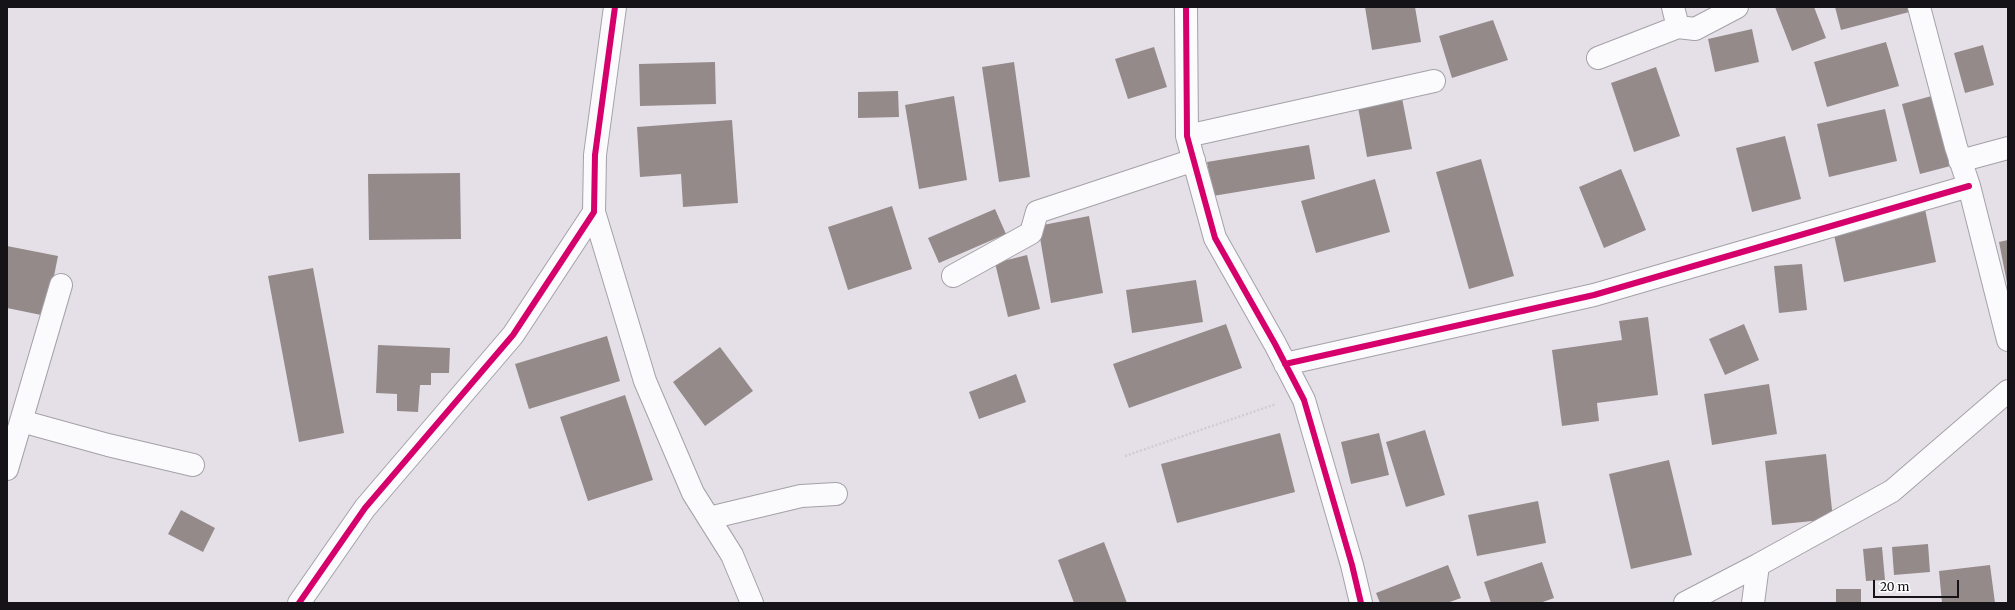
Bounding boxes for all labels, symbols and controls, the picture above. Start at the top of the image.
scale bar [1875,572,1961,598]
text: 20 m [1880,579,1909,594]

